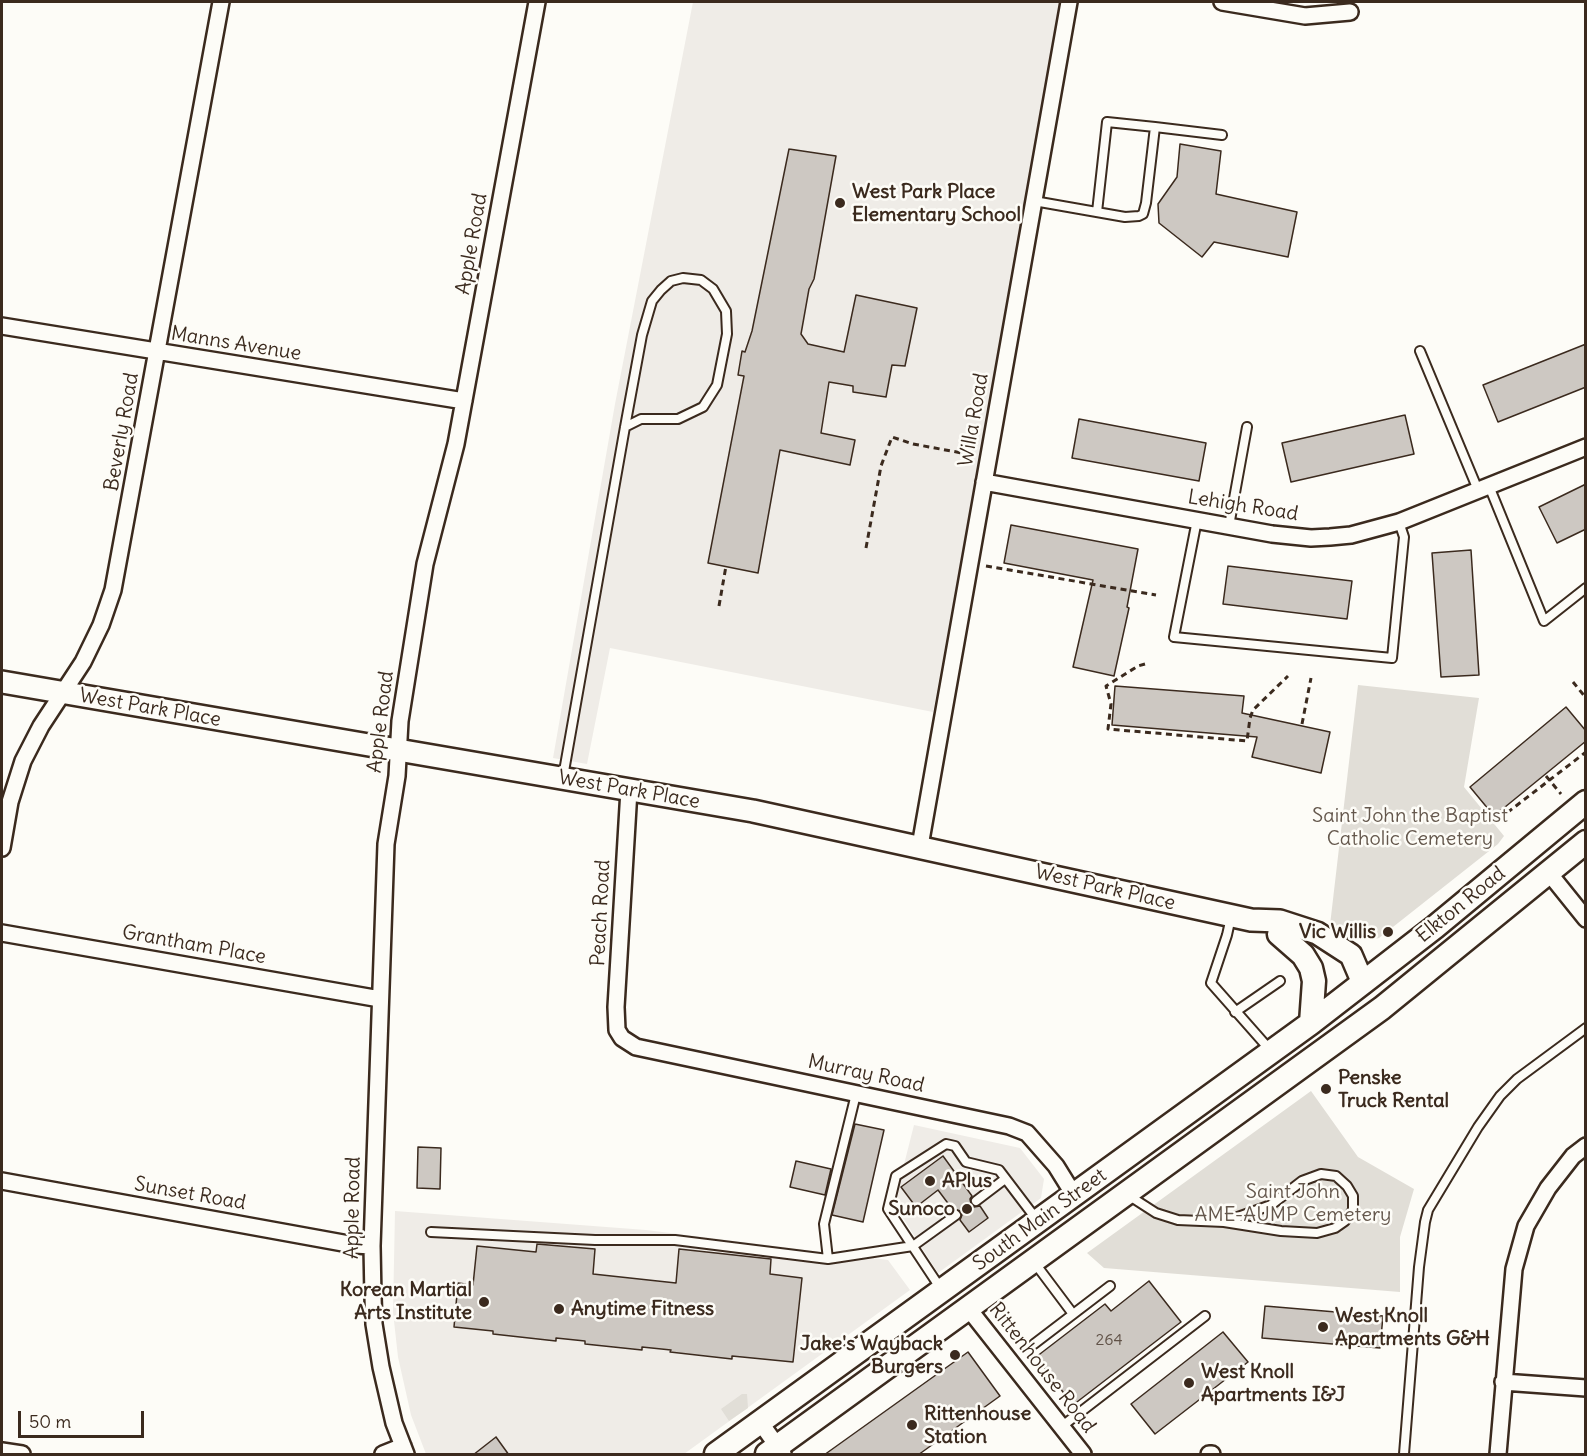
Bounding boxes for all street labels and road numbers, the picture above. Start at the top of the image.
street label: Apple Road [451,191,493,297]
street label: Manns Avenue [169,322,303,366]
street label: Beverly Road [100,371,144,493]
street label: Willa Road [954,371,994,469]
street label: Lehigh Road [1186,485,1300,527]
street label: Apple Road [363,670,399,774]
street label: West Park Place [77,684,223,732]
street label: West Park Place [556,766,702,814]
street label: Peach Road [586,859,616,967]
street label: West Park Place [1032,860,1178,916]
street label: Elkton Road [1412,862,1510,948]
street label: Grantham Place [120,921,268,969]
street label: Murray Road [806,1050,926,1098]
street label: Apple Road [340,1157,366,1259]
street label: South Main Street [969,1164,1111,1276]
street label: Sunset Road [132,1172,248,1216]
street label: Rittenhouse Road [984,1298,1100,1438]

